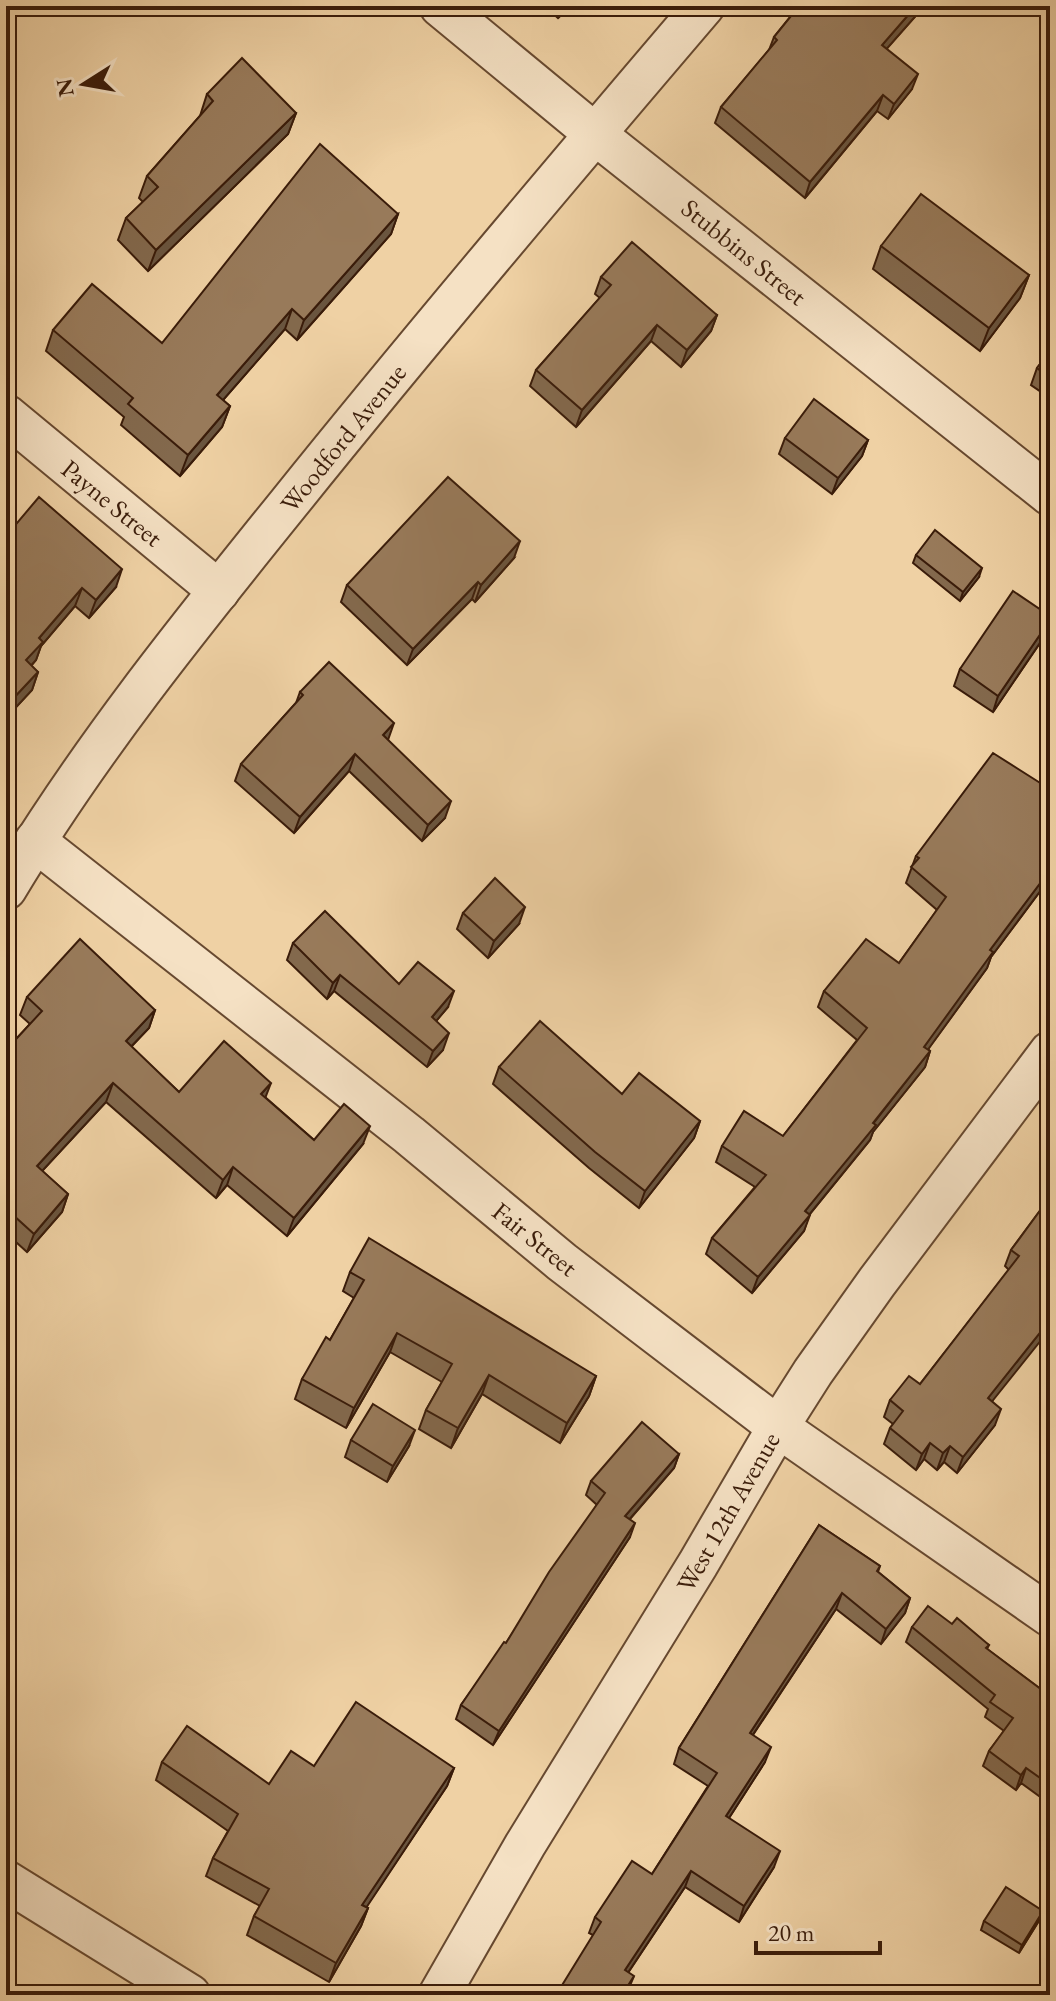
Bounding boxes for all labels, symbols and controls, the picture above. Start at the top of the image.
north arrow [44,44,124,124]
text: N [49,76,81,99]
street label: Stubbins Street [674,191,814,313]
street label: Woodford Avenue [272,356,414,520]
street label: Payne Street [54,452,170,554]
street label: Fair Street [485,1194,585,1284]
street label: West 12th Avenue [668,1426,788,1598]
scale bar [756,1905,880,1955]
text: 20 m [768,1917,815,1948]

